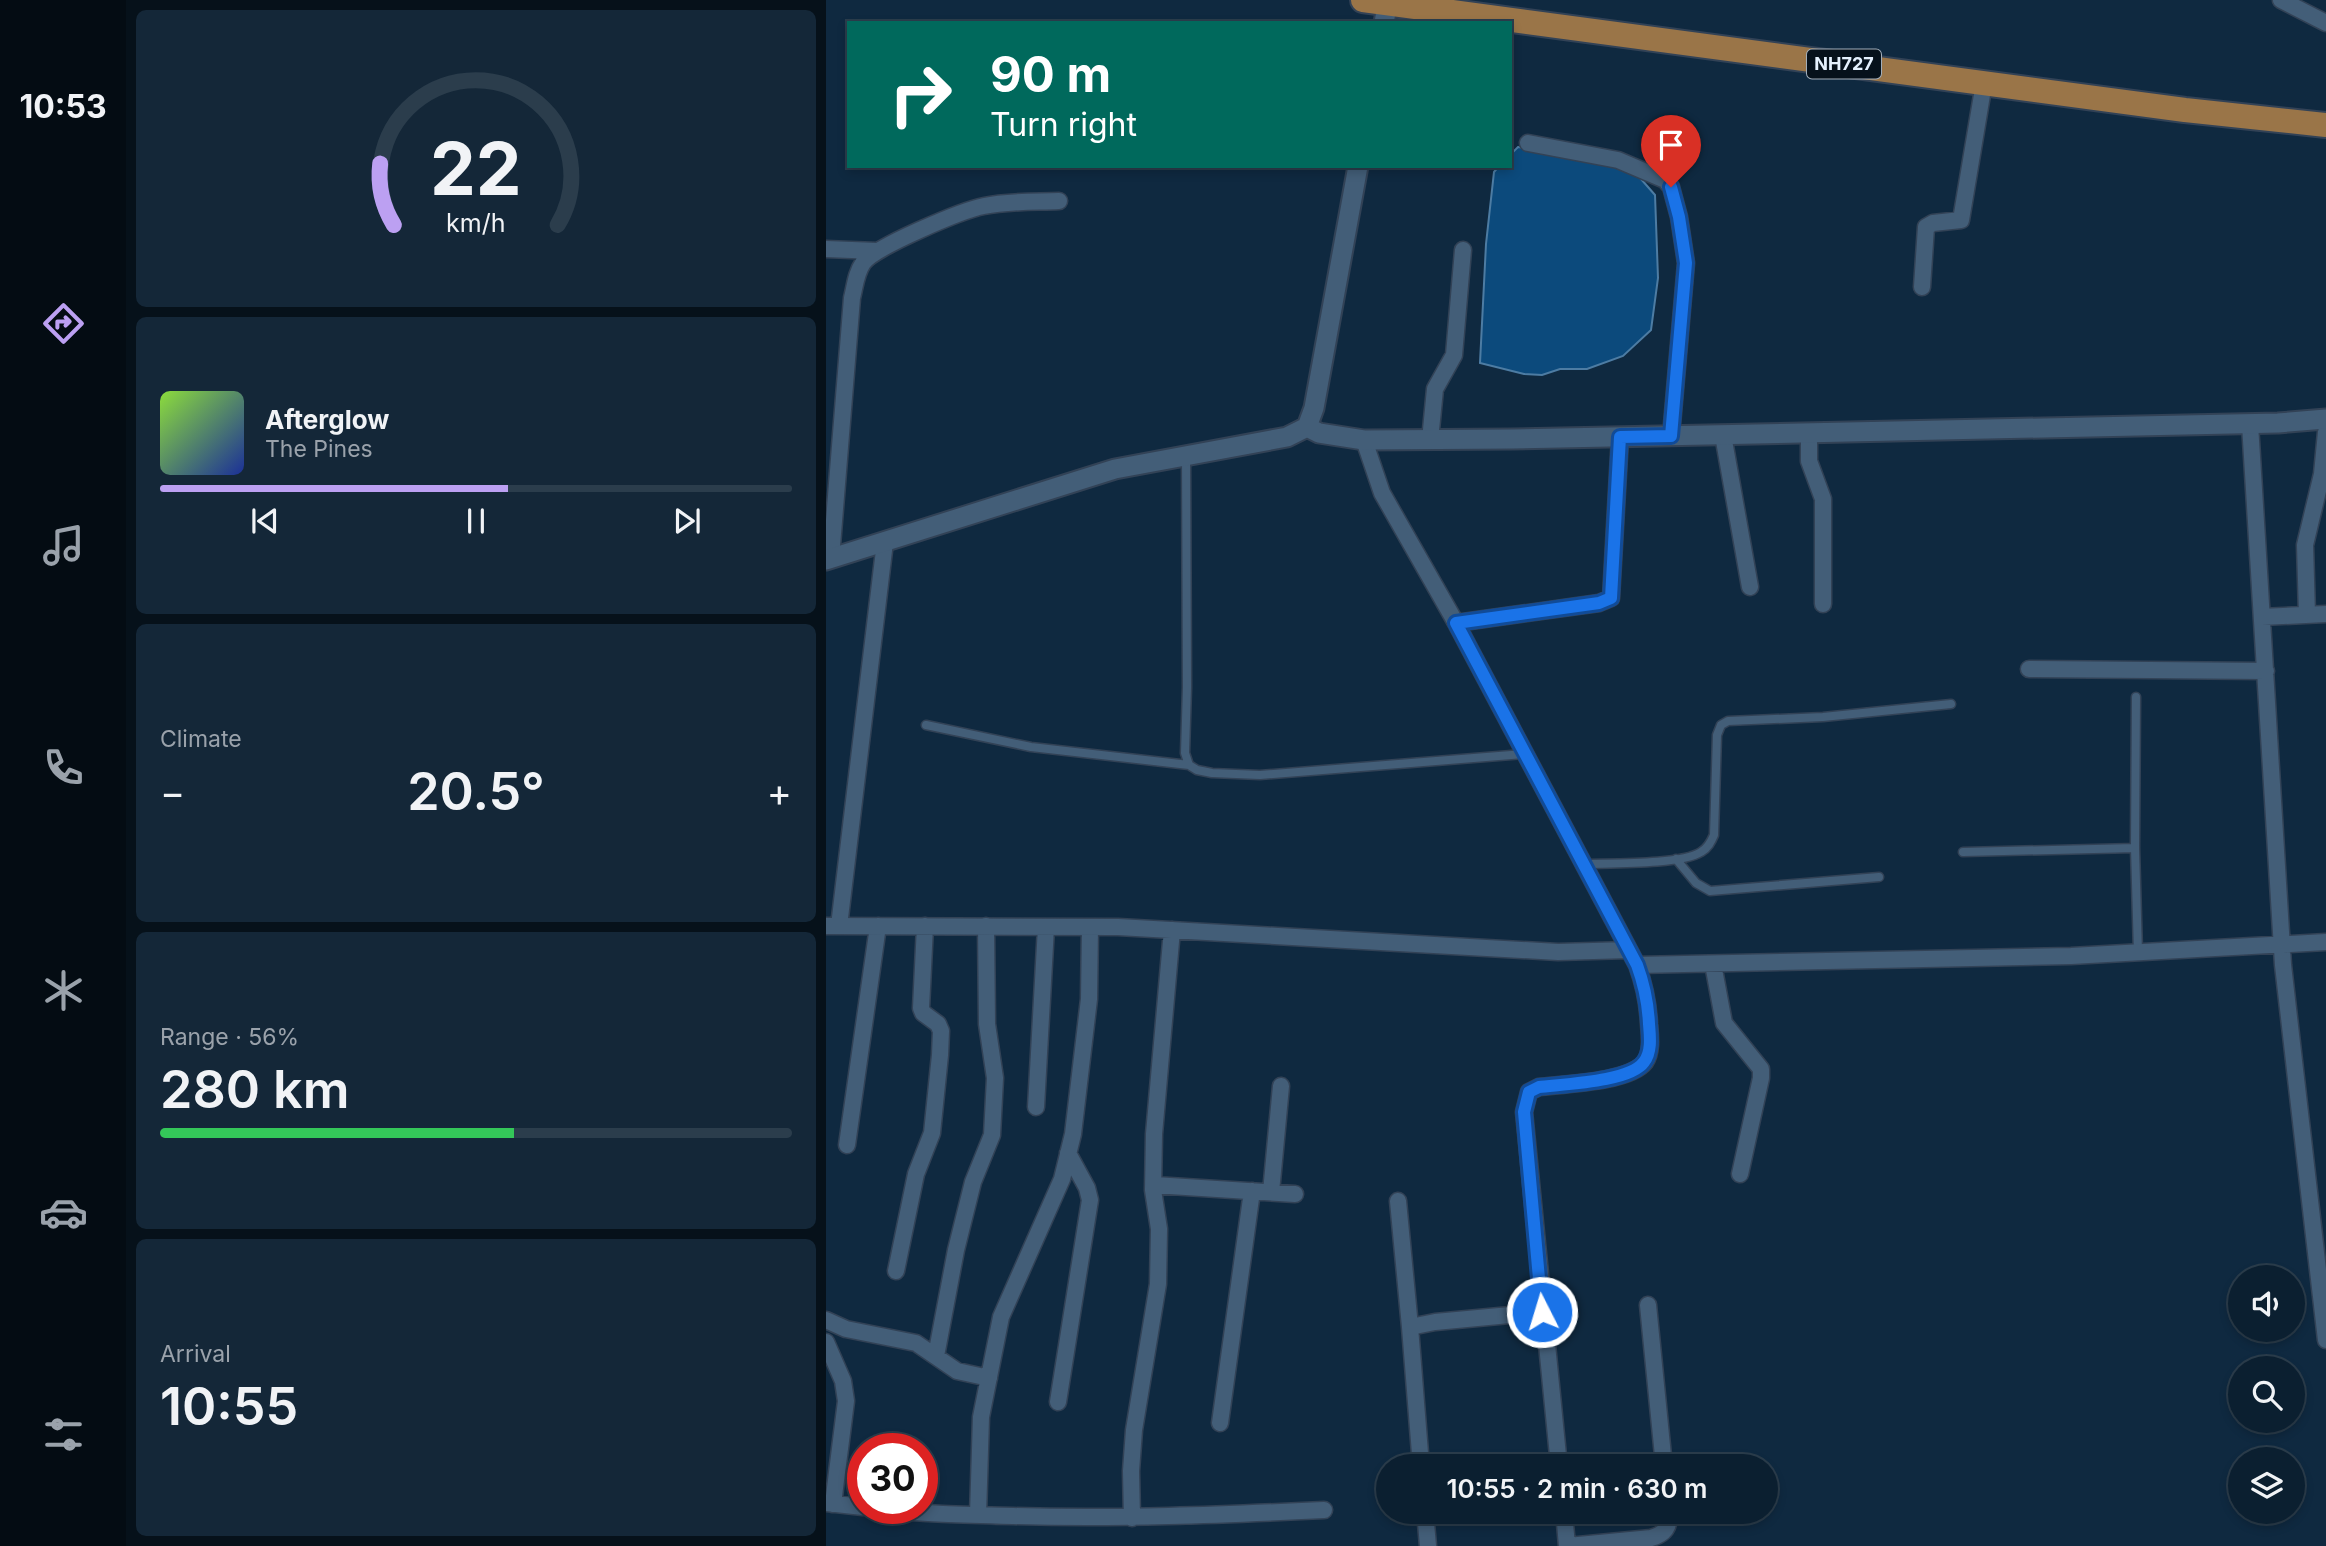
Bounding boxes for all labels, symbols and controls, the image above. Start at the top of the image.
text: 90 m [990,45,1111,104]
icon: right [875,49,966,140]
road number: NH727 [1807,50,1881,78]
text: 10:53 [19,87,107,126]
text: Turn right [990,105,1137,144]
pin [1641,115,1701,187]
text: 22 [430,124,522,213]
icon: arrive [1652,126,1690,164]
text: km/h [446,207,506,237]
icon: directions [39,299,88,348]
text: Afterglow [265,404,389,435]
text: The Pines [265,435,373,463]
icon: previous [246,502,284,540]
icon: pause [457,502,495,540]
icon: next [668,502,706,540]
icon: music [39,521,88,570]
text: Climate [160,725,242,753]
icon: phone [39,743,88,792]
text: 20.5° [407,760,545,823]
text: − [160,769,185,815]
text: + [767,769,792,815]
icon: climate [39,966,88,1015]
text: Range · 56% [160,1023,299,1051]
text: 280 km [160,1058,350,1121]
icon: car [39,1188,88,1237]
map controls [2228,1265,2305,1524]
button: sound [2228,1265,2305,1342]
position arrow [1505,1275,1579,1349]
text: Arrival [160,1340,231,1368]
button: search [2228,1356,2305,1433]
text: 10:55 [160,1375,298,1438]
icon: filters [39,1410,88,1459]
speed limit sign: 30 [847,1433,938,1524]
button: layers [2228,1447,2305,1524]
text: 10:55 · 2 min · 630 m [1446,1473,1708,1504]

